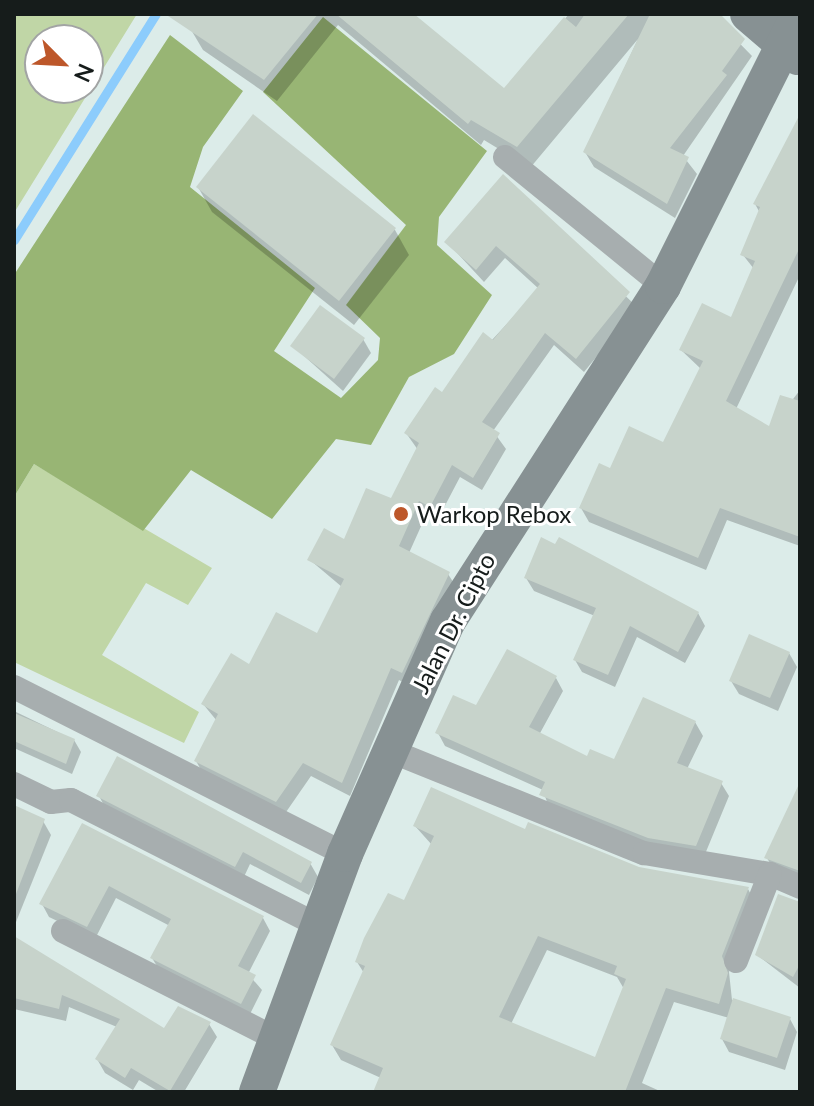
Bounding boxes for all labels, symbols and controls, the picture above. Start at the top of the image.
north arrow [24,24,104,104]
text: N [69,60,100,86]
place label: Warkop Rebox [417,500,571,528]
marker: Warkop Rebox [392,505,410,523]
street label: Jalan Dr. Cipto [405,548,501,698]

